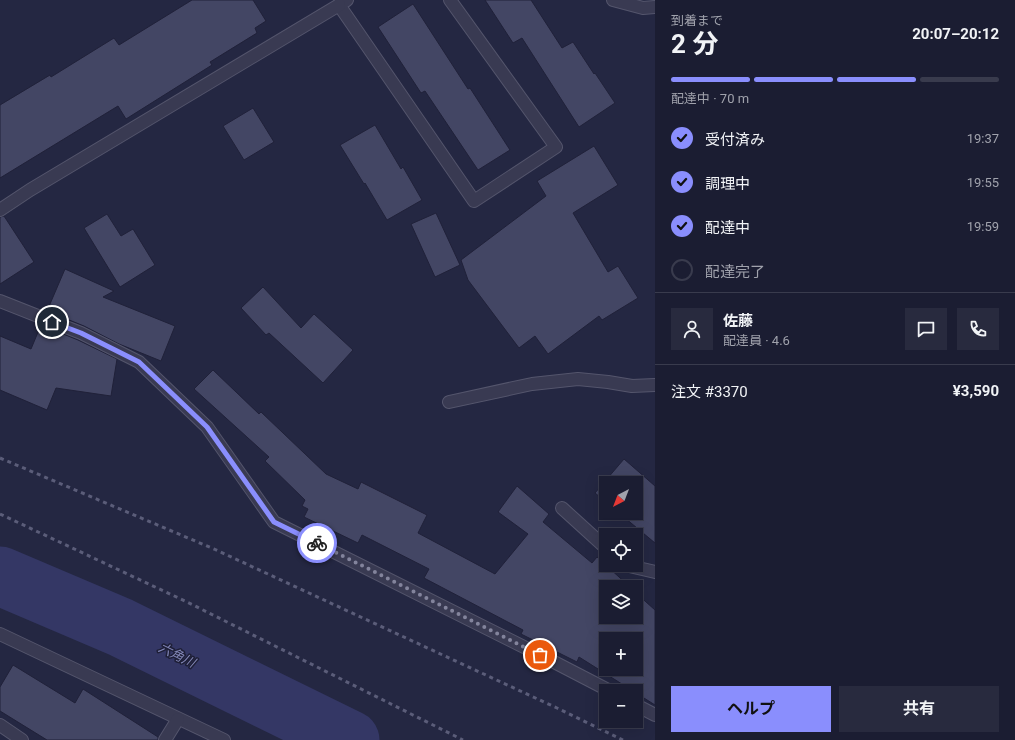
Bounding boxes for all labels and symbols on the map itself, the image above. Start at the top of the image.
pin [35,305,69,339]
north arrow [599,476,643,520]
courier [297,523,337,563]
pin [523,638,557,672]
water label: 六角川 [156,640,200,671]

